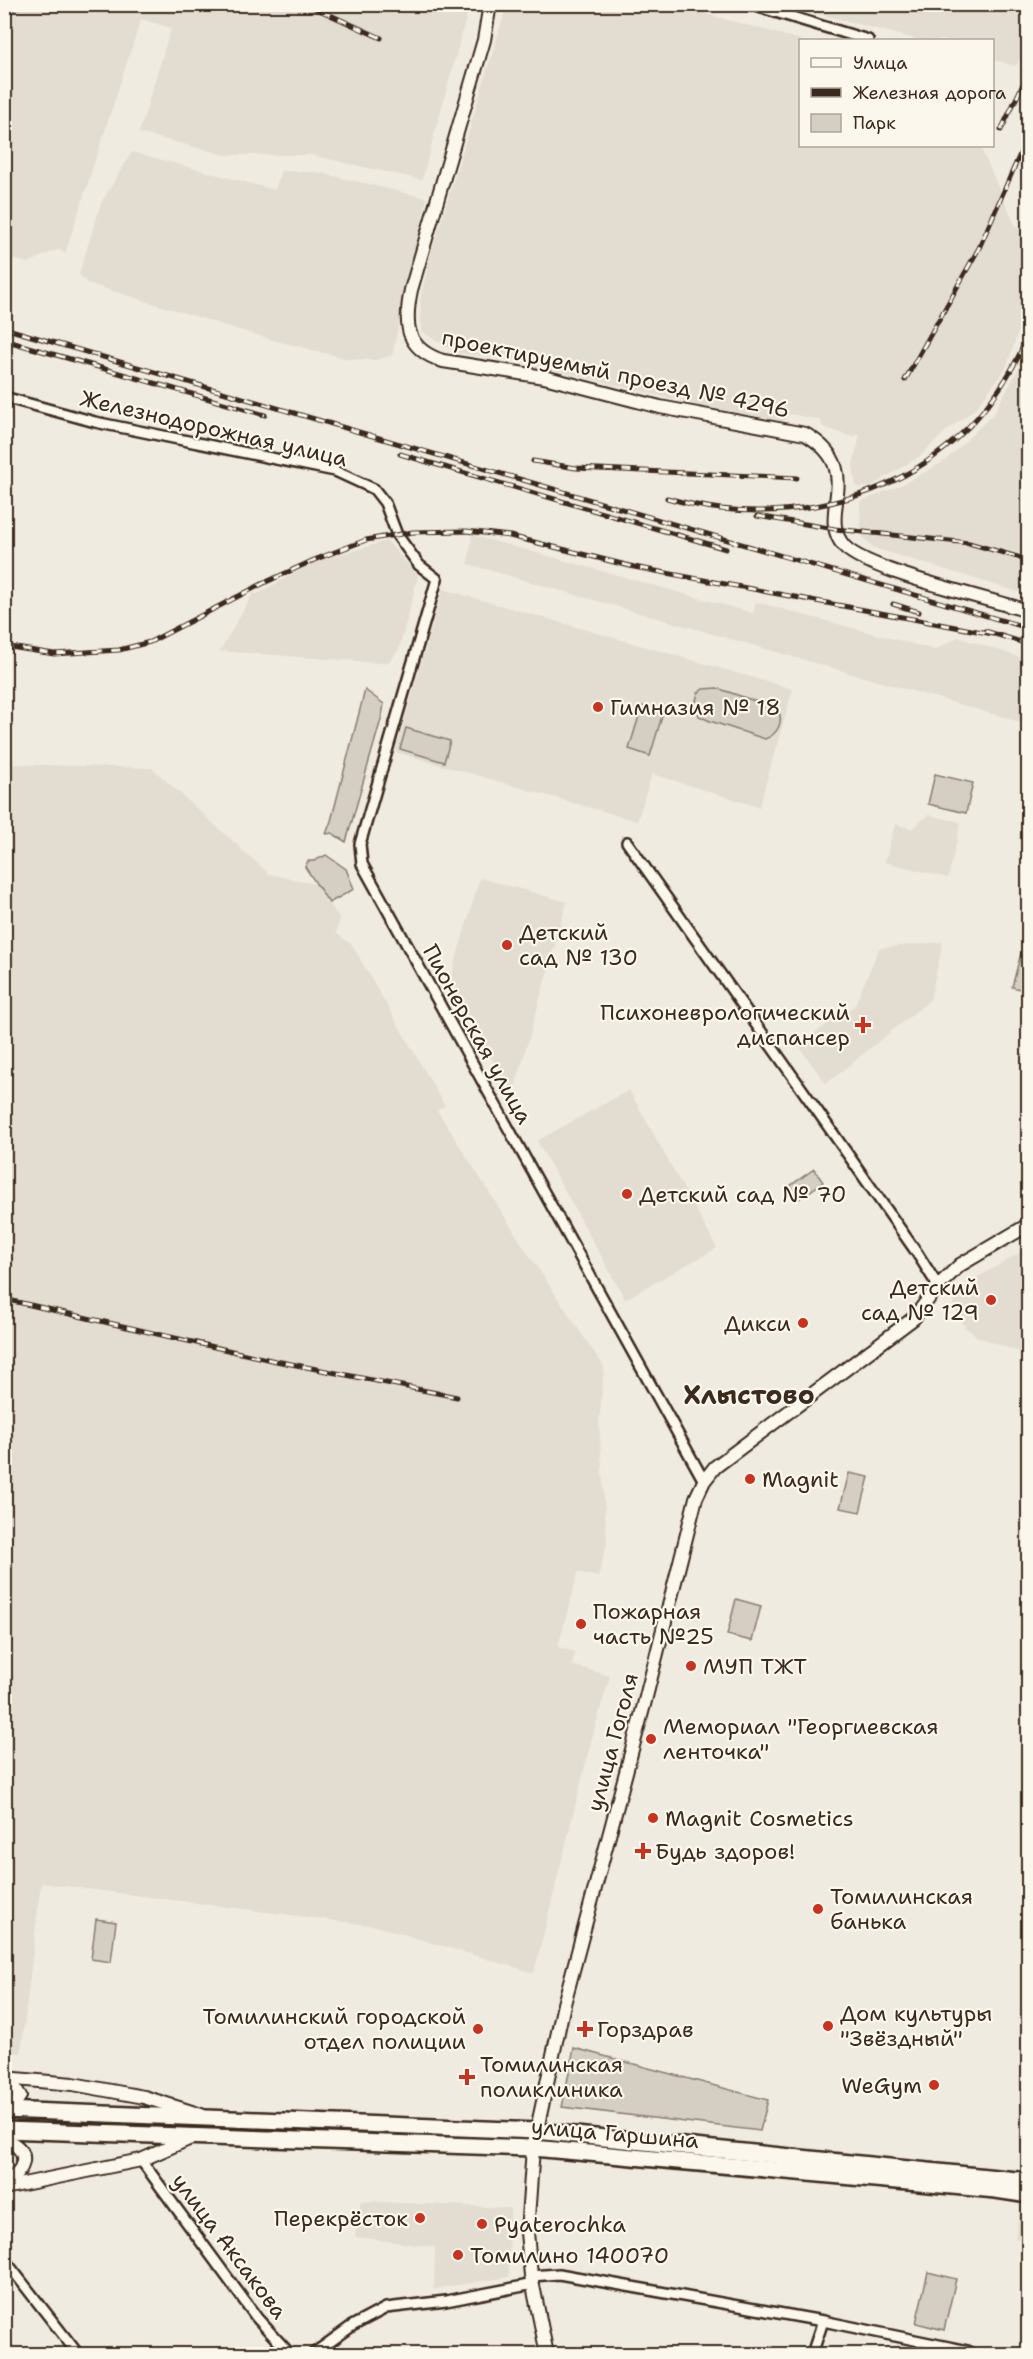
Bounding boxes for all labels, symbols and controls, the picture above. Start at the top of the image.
legend [799,39,994,147]
text: Улица [853,51,907,75]
text: Железная дорога [853,81,1006,105]
text: Парк [853,111,896,135]
street label: проектируемый проезд № 4296 [439,322,793,425]
street label: Железнодорожная улица [77,384,351,473]
place label: Гимназия № 18 [610,693,781,722]
marker: Гимназия № 18 [591,700,605,714]
place label: Детский сад № 130 [519,918,638,972]
marker: Детский сад № 130 [500,938,514,952]
street label: Пионерская улица [416,939,539,1130]
place label: Психоневрологический диспансер [600,998,850,1052]
marker: Психоневрологический диспансер [854,1016,872,1034]
place label: Детский сад № 70 [639,1180,846,1209]
marker: Детский сад № 70 [620,1187,634,1201]
place label: Детский сад № 129 [861,1273,979,1327]
marker: Детский сад № 129 [984,1293,998,1307]
place label: Дикси [724,1309,791,1338]
marker: Дикси [796,1316,810,1330]
district label: Хлыстово [683,1377,815,1412]
place label: Magnit [762,1465,839,1494]
marker: Magnit [743,1472,757,1486]
place label: Пожарная часть №25 [593,1597,714,1651]
marker: Пожарная часть №25 [574,1617,588,1631]
place label: МУП ТЖТ [703,1652,807,1681]
marker: МУП ТЖТ [684,1659,698,1673]
street label: улица Гоголя [580,1670,645,1815]
place label: Мемориал "Георгиевская ленточка" [663,1712,939,1766]
marker: Мемориал "Георгиевская ленточка" [644,1732,658,1746]
place label: Magnit Cosmetics [665,1804,854,1833]
marker: Magnit Cosmetics [646,1811,660,1825]
place label: Будь здоров! [655,1837,795,1866]
marker: Будь здоров! [636,1844,650,1858]
place label: Томилинская банька [830,1882,973,1936]
marker: Томилинская банька [811,1902,825,1916]
place label: Дом культуры "Звёздный" [840,1999,992,2053]
place label: Томилинский городской отдел полиции [203,2002,466,2056]
place label: Горздрав [597,2015,694,2044]
marker: Дом культуры "Звёздный" [821,2019,835,2033]
marker: Томилинский городской отдел полиции [471,2022,485,2036]
marker: Горздрав [578,2022,592,2036]
place label: Томилинская поликлиника [480,2050,623,2104]
marker: Томилинская поликлиника [458,2068,476,2086]
place label: WeGym [841,2071,922,2100]
marker: WeGym [927,2078,941,2092]
street label: улица Гаршина [530,2112,700,2155]
street label: улица Аксакова [165,2168,294,2325]
place label: Перекрёсток [274,2204,408,2233]
place label: Pyaterochka [494,2210,626,2239]
marker: Перекрёсток [413,2211,427,2225]
marker: Pyaterochka [475,2217,489,2231]
place label: Томилино 140070 [470,2241,669,2270]
marker: Томилино 140070 [451,2248,465,2262]

